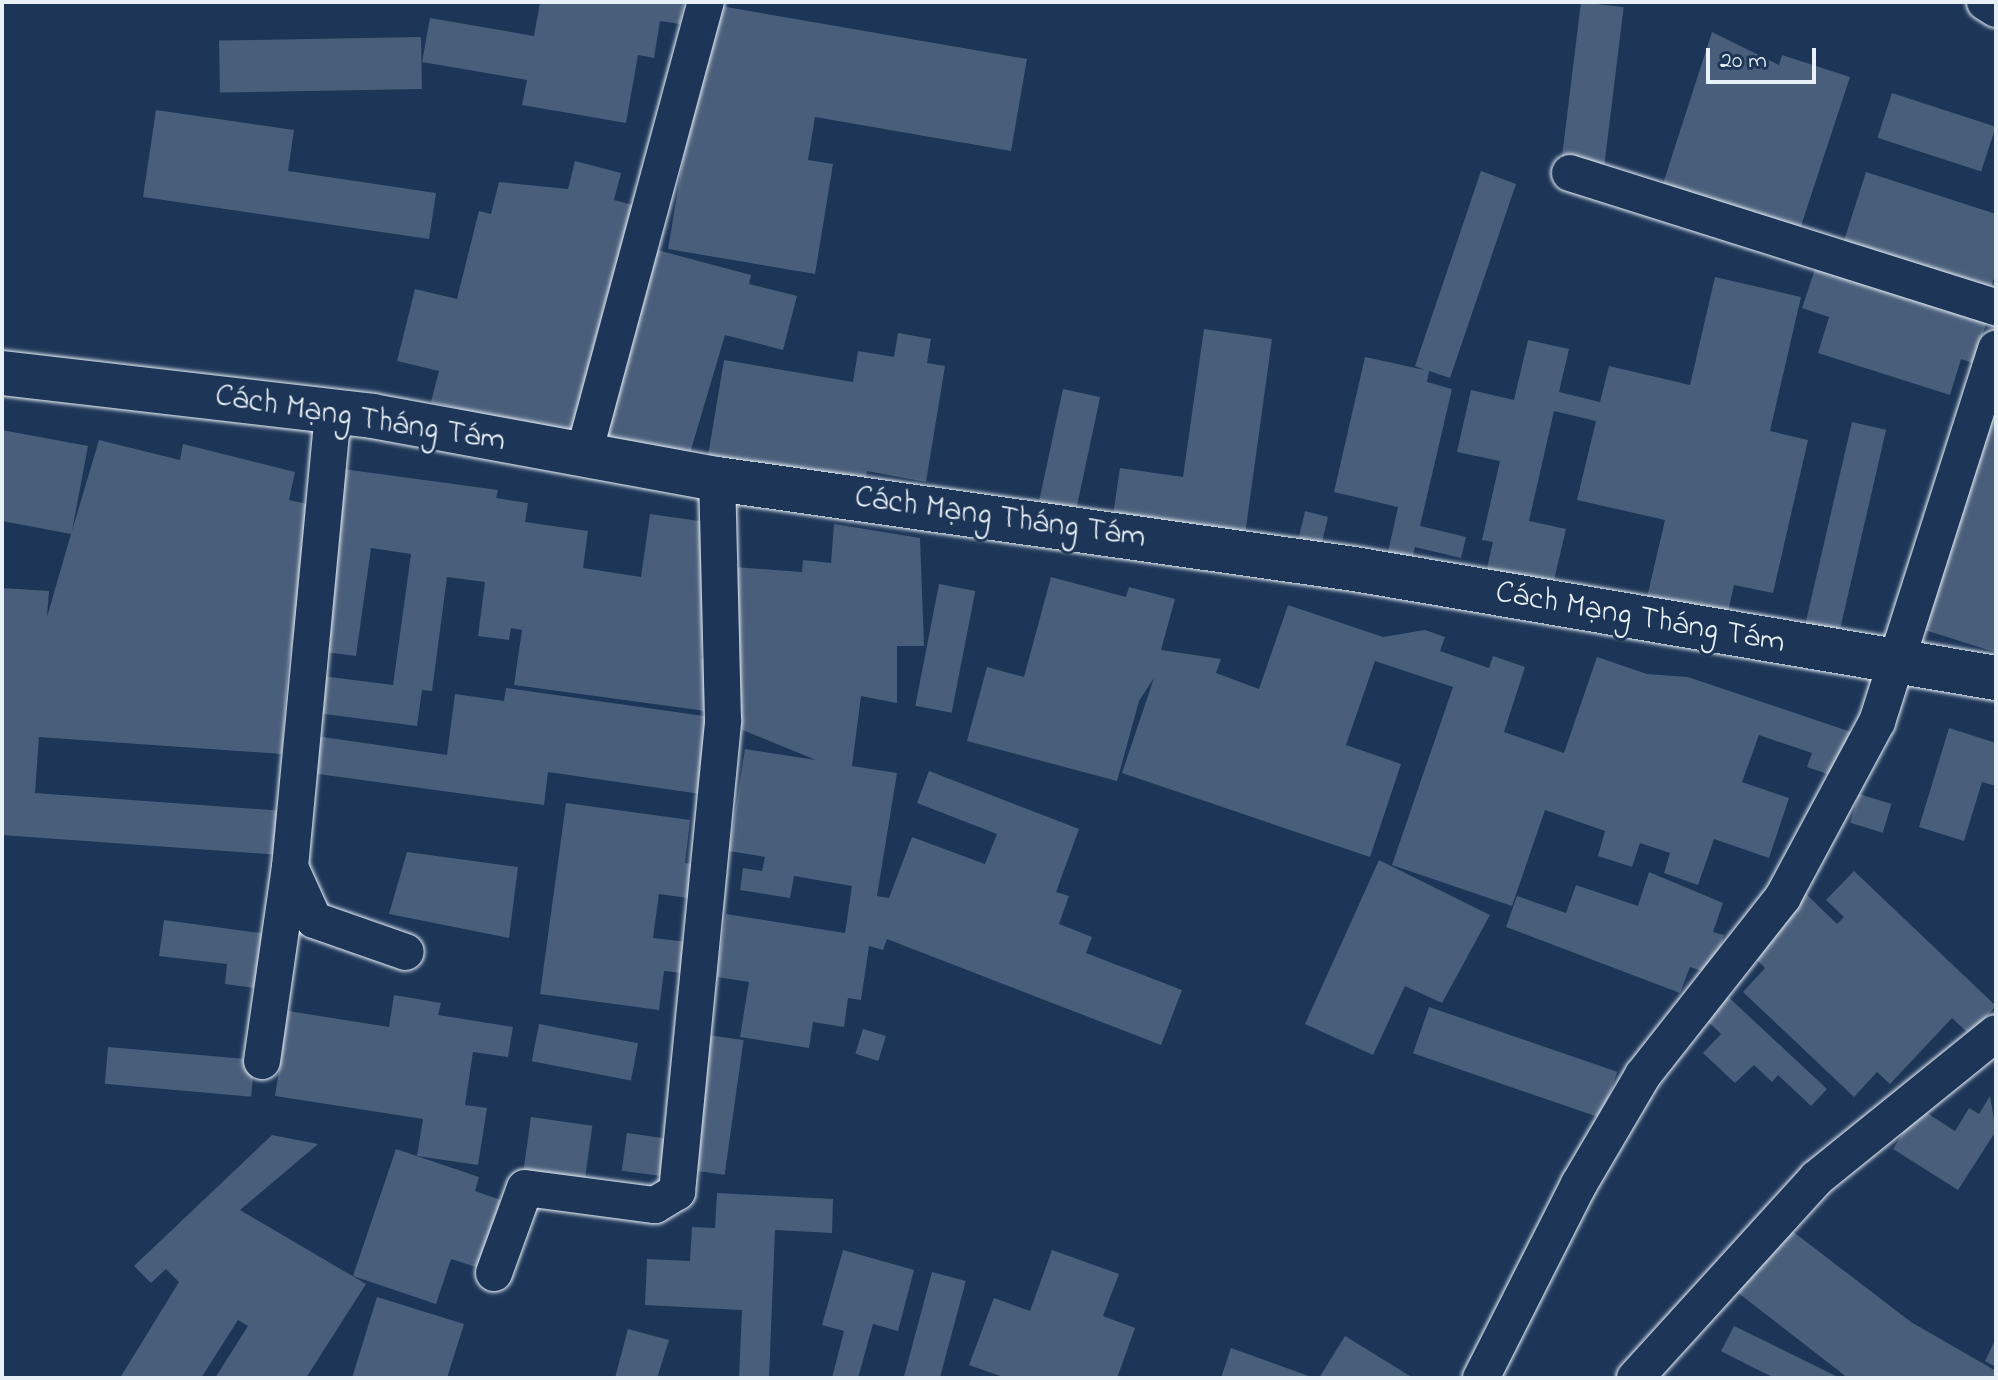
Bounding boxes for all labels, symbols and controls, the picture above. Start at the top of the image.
scale bar [1710,32,1820,82]
text: 20 m [1720,44,1767,79]
street label: Cách Mạng Tháng Tám [212,378,508,462]
street label: Cách Mạng Tháng Tám [852,480,1148,558]
street label: Cách Mạng Tháng Tám [1492,575,1788,663]

